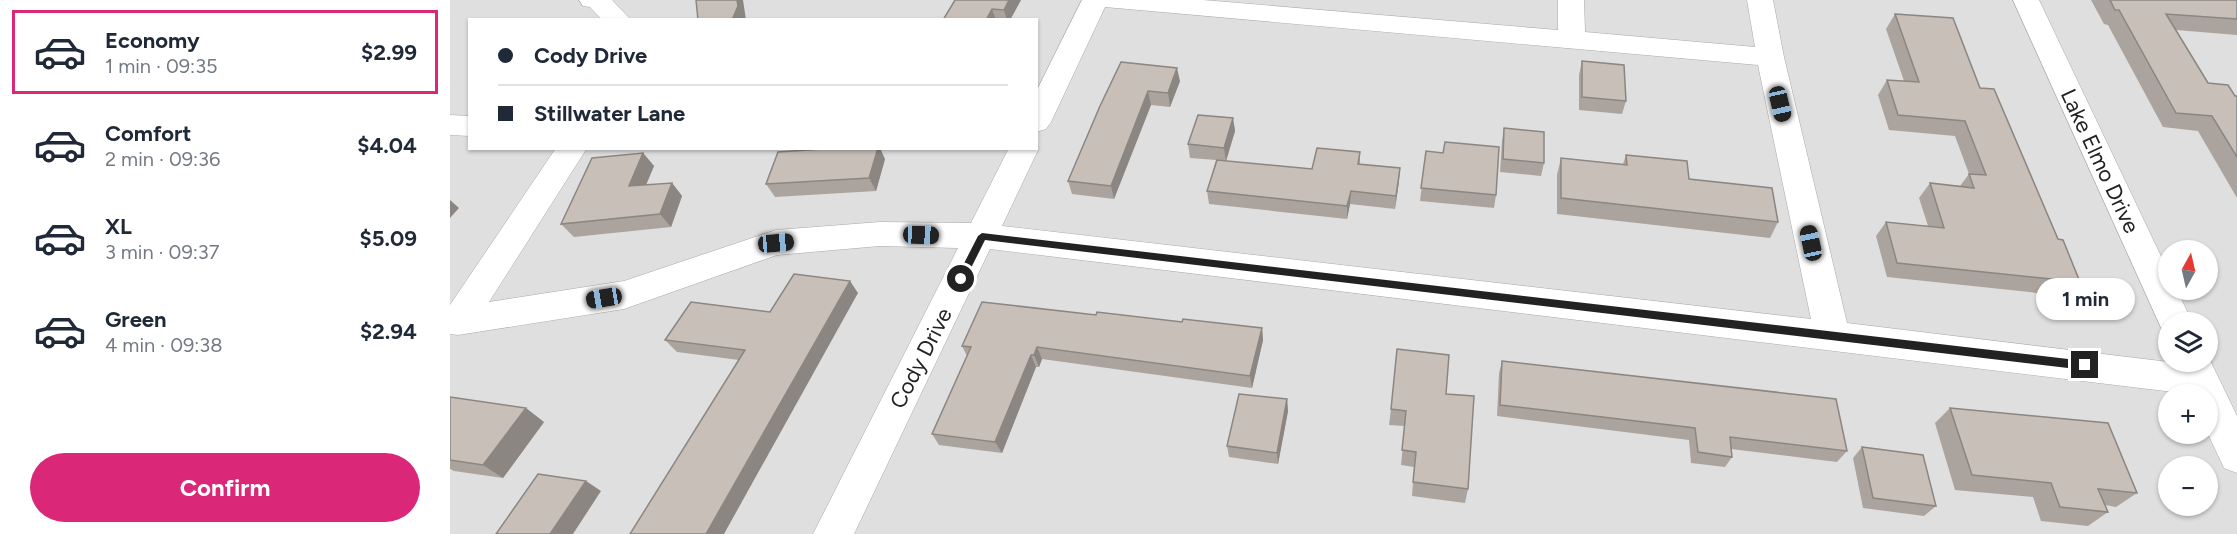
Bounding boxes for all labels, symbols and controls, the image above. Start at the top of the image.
icon: car [33,25,87,79]
text: Economy [105,27,200,54]
text: $2.99 [361,39,417,66]
text: Cody Drive [534,42,647,69]
text: 1 min · 09:35 [105,54,218,78]
car [1767,84,1793,124]
street label: Lake Elmo Drive [2055,85,2145,237]
text: Stillwater Lane [534,100,685,127]
icon: car [33,118,87,172]
text: Comfort [105,120,191,147]
text: $4.04 [357,132,417,159]
text: 2 min · 09:36 [105,147,220,171]
icon: car [33,211,87,265]
text: XL [105,213,132,240]
car [1798,224,1824,262]
text: $5.09 [360,225,417,252]
car [903,225,939,245]
car [757,232,795,254]
text: 3 min · 09:37 [105,240,219,264]
north arrow [2158,240,2218,300]
map controls [2158,240,2218,516]
route start [947,265,974,292]
callout: 1 min [2036,278,2134,320]
car [585,286,623,310]
text: 1 min [2062,287,2109,311]
street label: Cody Drive [884,303,958,413]
icon: car [33,304,87,358]
text: Green [105,306,167,333]
button: layers [2158,312,2218,372]
text: $2.94 [360,318,417,345]
text: 4 min · 09:38 [105,333,223,357]
route end [2071,351,2098,378]
button: + [2158,384,2218,444]
button: Confirm [30,453,420,522]
button: − [2158,456,2218,516]

